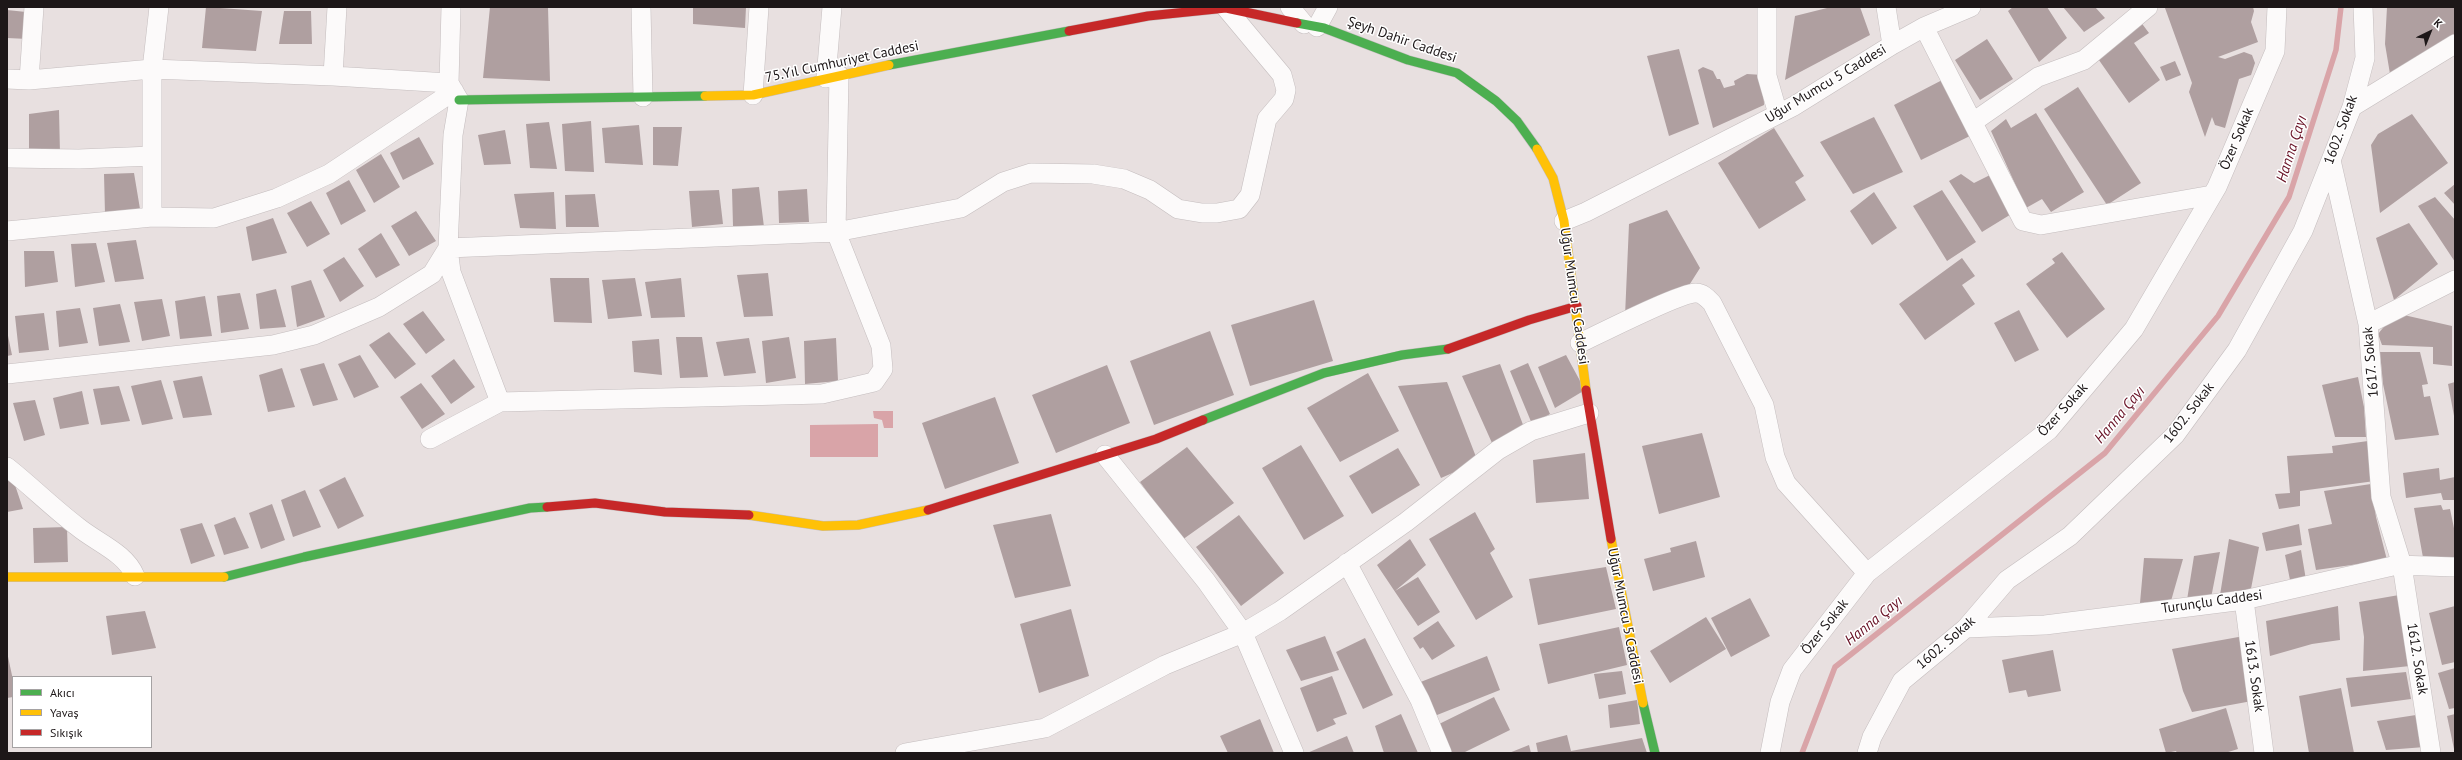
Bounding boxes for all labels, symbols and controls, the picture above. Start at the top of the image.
north arrow [2410,12,2450,52]
street label: Şeyh Dahir Caddesi [1345,13,1459,67]
text: K [2431,16,2445,31]
street label: 75.Yıl Cumhuriyet Caddesi [764,38,920,86]
street label: Uğur Mumcu 5 Caddesi [1762,41,1890,127]
street label: 1602. Sokak [2321,93,2361,167]
street label: Özer Sokak [2216,105,2258,173]
water label: Hanna Çayı [2273,113,2311,185]
street label: Uğur Mumcu 5 Caddesi [1556,226,1592,366]
street label: 1617. Sokak [2360,326,2382,398]
street label: 1602. Sokak [2160,379,2218,447]
street label: Özer Sokak [2035,380,2091,440]
water label: Hanna Çayı [2091,383,2149,447]
street label: Uğur Mumcu 5 Caddesi [1604,547,1646,685]
street label: Turunçlu Caddesi [2160,587,2264,617]
water label: Hanna Çayı [1841,592,1907,650]
street label: Özer Sokak [1798,596,1852,658]
street label: 1602. Sokak [1913,613,1979,673]
street label: 1612. Sokak [2403,622,2431,696]
street label: 1613. Sokak [2241,639,2267,713]
legend [12,676,152,748]
text: Akıcı [50,685,75,700]
text: Yavaş [50,705,79,720]
text: Sıkışık [50,725,83,740]

